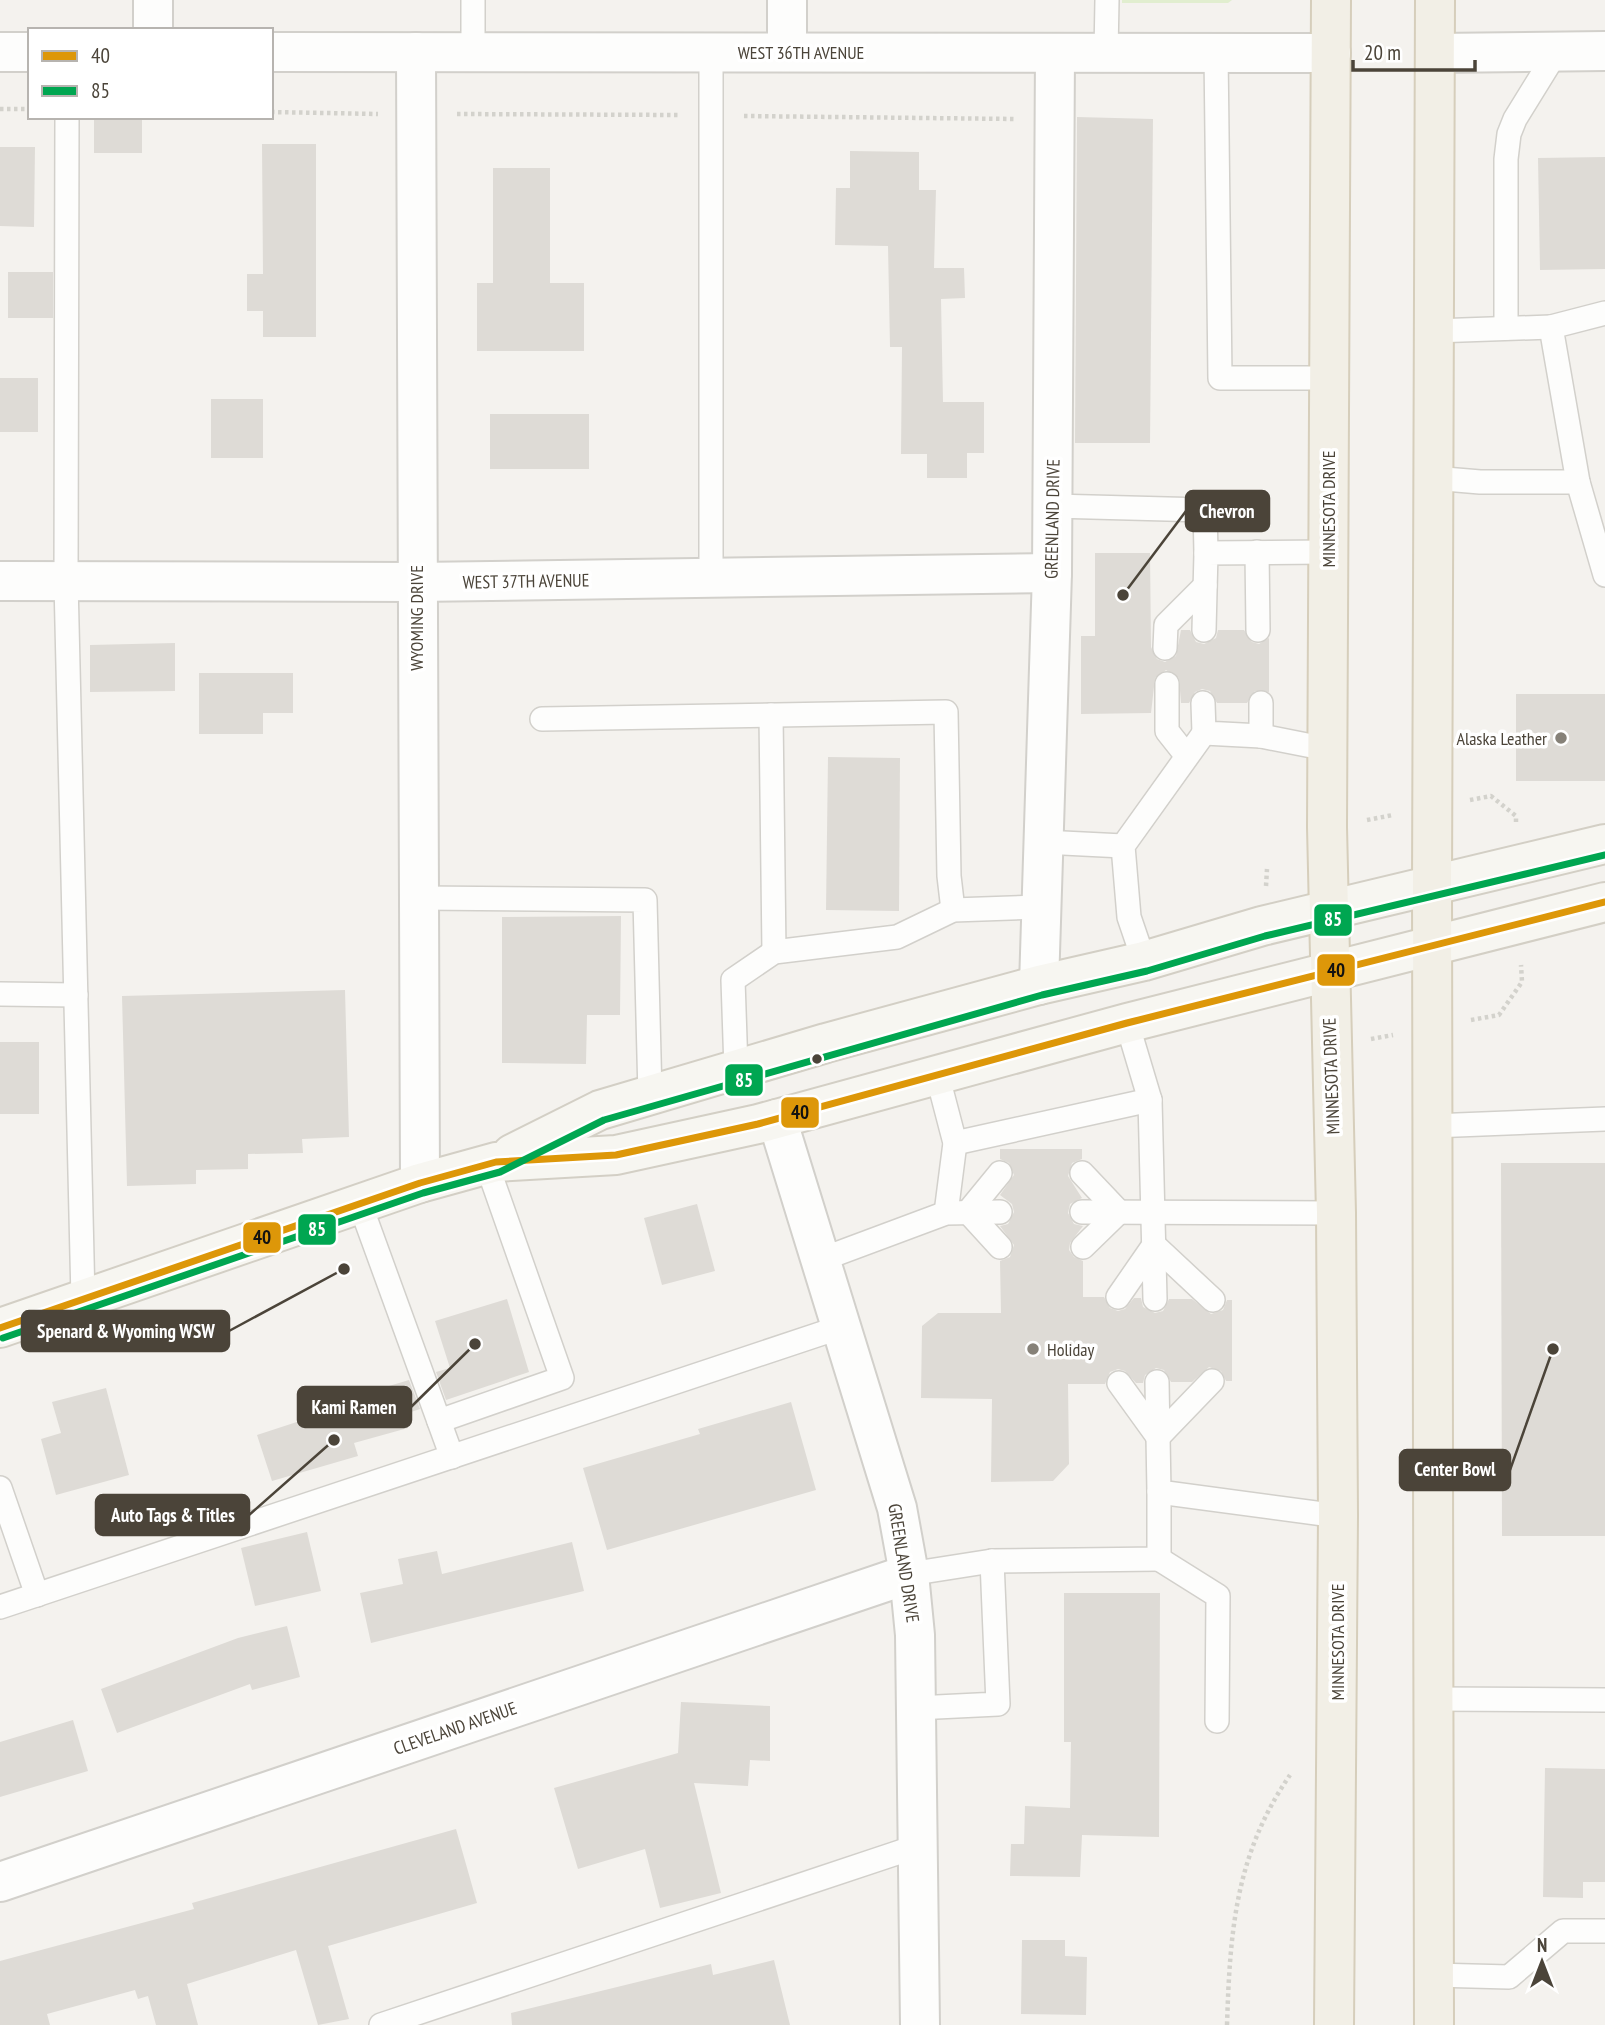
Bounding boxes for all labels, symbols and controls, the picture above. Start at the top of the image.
legend [28,28,273,119]
scale bar [1353,28,1476,72]
text: 20 m [1364,39,1401,66]
street label: WEST 36TH AVENUE [738,41,864,64]
text: 40 [91,42,110,69]
text: 85 [91,77,110,104]
street label: MINNESOTA DRIVE [1317,451,1340,567]
street label: GREENLAND DRIVE [1039,459,1065,579]
callout: Chevron [1186,491,1269,531]
text: Chevron [1199,499,1255,523]
street label: WYOMING DRIVE [405,565,428,671]
street label: WEST 37TH AVENUE [462,568,590,594]
place label: Alaska Leather [1456,727,1547,750]
marker: Alaska Leather [1553,730,1569,746]
line badge: 85 [1313,903,1353,937]
text: 85 [1324,907,1342,931]
line badge: 40 [1316,953,1356,987]
text: 40 [1327,958,1345,982]
street label: MINNESOTA DRIVE [1317,1017,1345,1135]
unlabelled marker [810,1052,824,1066]
line badge: 85 [724,1063,764,1097]
text: 85 [735,1068,753,1092]
line badge: 40 [780,1096,820,1129]
text: 40 [791,1100,809,1124]
line badge: 85 [297,1213,337,1246]
text: 85 [308,1217,326,1241]
line badge: 40 [242,1221,282,1254]
text: 40 [253,1225,271,1249]
callout: Spenard & Wyoming WSW [22,1311,229,1351]
text: Spenard & Wyoming WSW [37,1319,215,1343]
place label: Holiday [1047,1338,1095,1361]
marker: Holiday [1025,1341,1041,1357]
callout: Kami Ramen [298,1387,411,1427]
text: Kami Ramen [312,1395,396,1419]
callout: Center Bowl [1400,1450,1510,1490]
text: Center Bowl [1414,1457,1496,1481]
callout: Auto Tags & Titles [96,1495,249,1535]
street label: GREENLAND DRIVE [883,1502,925,1624]
text: Auto Tags & Titles [110,1503,235,1527]
street label: MINNESOTA DRIVE [1326,1584,1349,1700]
street label: CLEVELAND AVENUE [390,1696,520,1760]
north arrow [1507,1927,1577,1997]
text: N [1537,1933,1547,1957]

